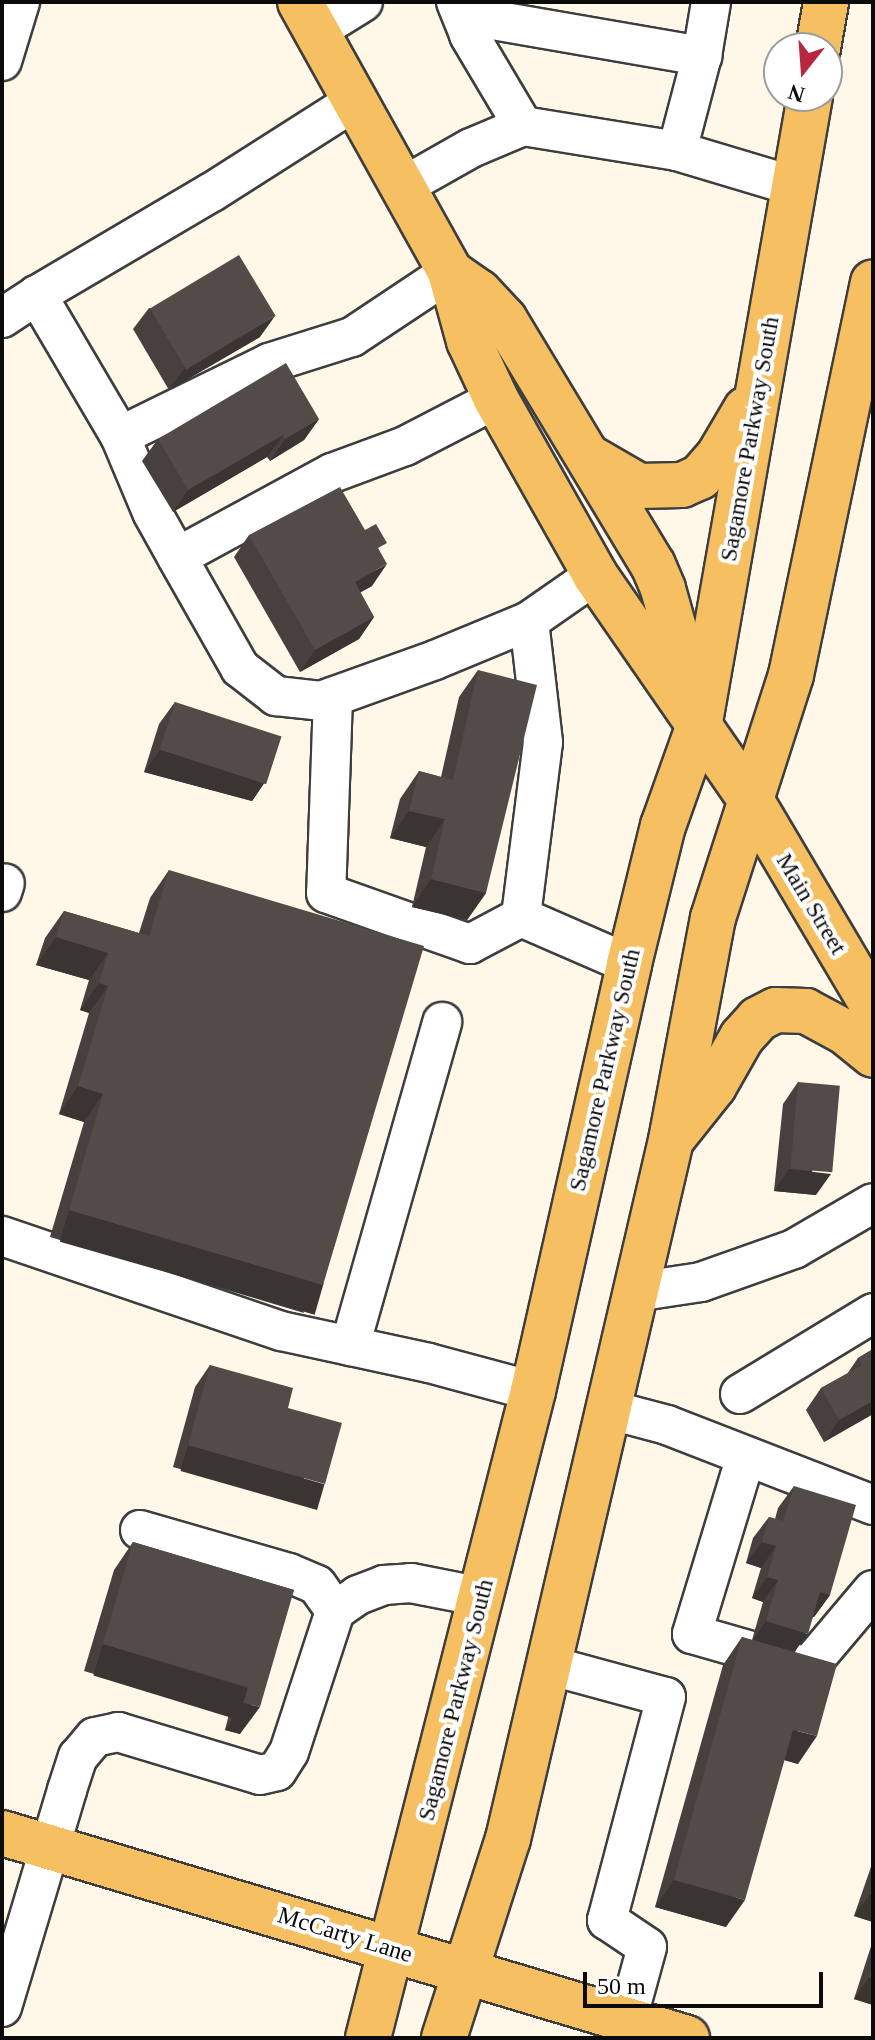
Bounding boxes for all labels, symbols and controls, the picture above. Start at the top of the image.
north arrow [763,32,843,112]
text: N [785,79,808,108]
street label: Sagamore Parkway South [714,314,786,564]
street label: Main Street [770,848,852,960]
street label: Sagamore Parkway South [563,946,647,1194]
street label: Sagamore Parkway South [412,1576,500,1824]
street label: McCarty Lane [274,1901,416,1969]
scale bar [587,1956,827,2006]
text: 50 m [597,1973,646,1999]

